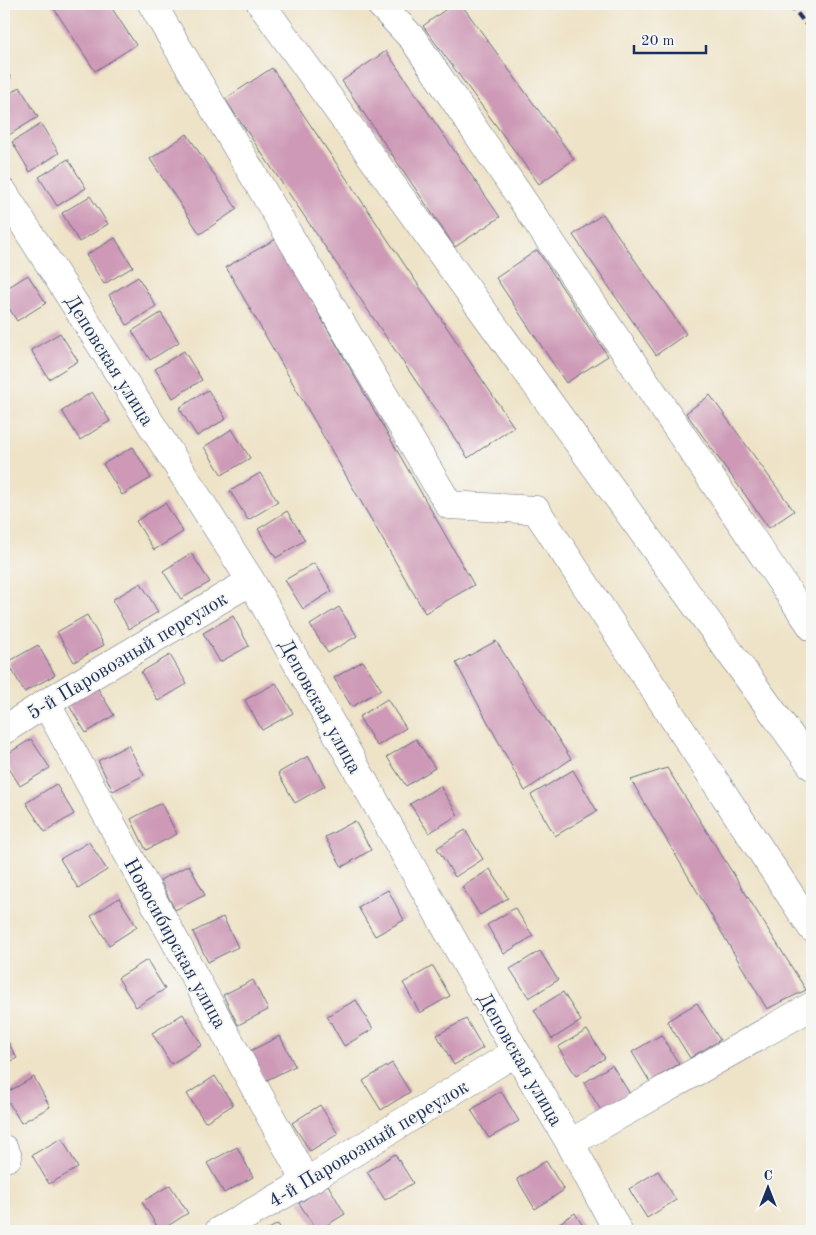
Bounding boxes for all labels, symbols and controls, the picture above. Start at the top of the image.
scale bar [634,22,706,54]
text: 20 m [641,34,675,49]
street label: Деповская улица [60,292,157,430]
street label: 5-й Паровозный переулок [25,589,231,724]
street label: Деповская улица [274,636,364,778]
street label: Новосибирская улица [119,855,229,1033]
street label: Деповская улица [473,990,566,1130]
street label: 4-й Паровозный переулок [266,1077,472,1212]
north arrow [744,1162,794,1212]
text: С [763,1169,773,1183]

